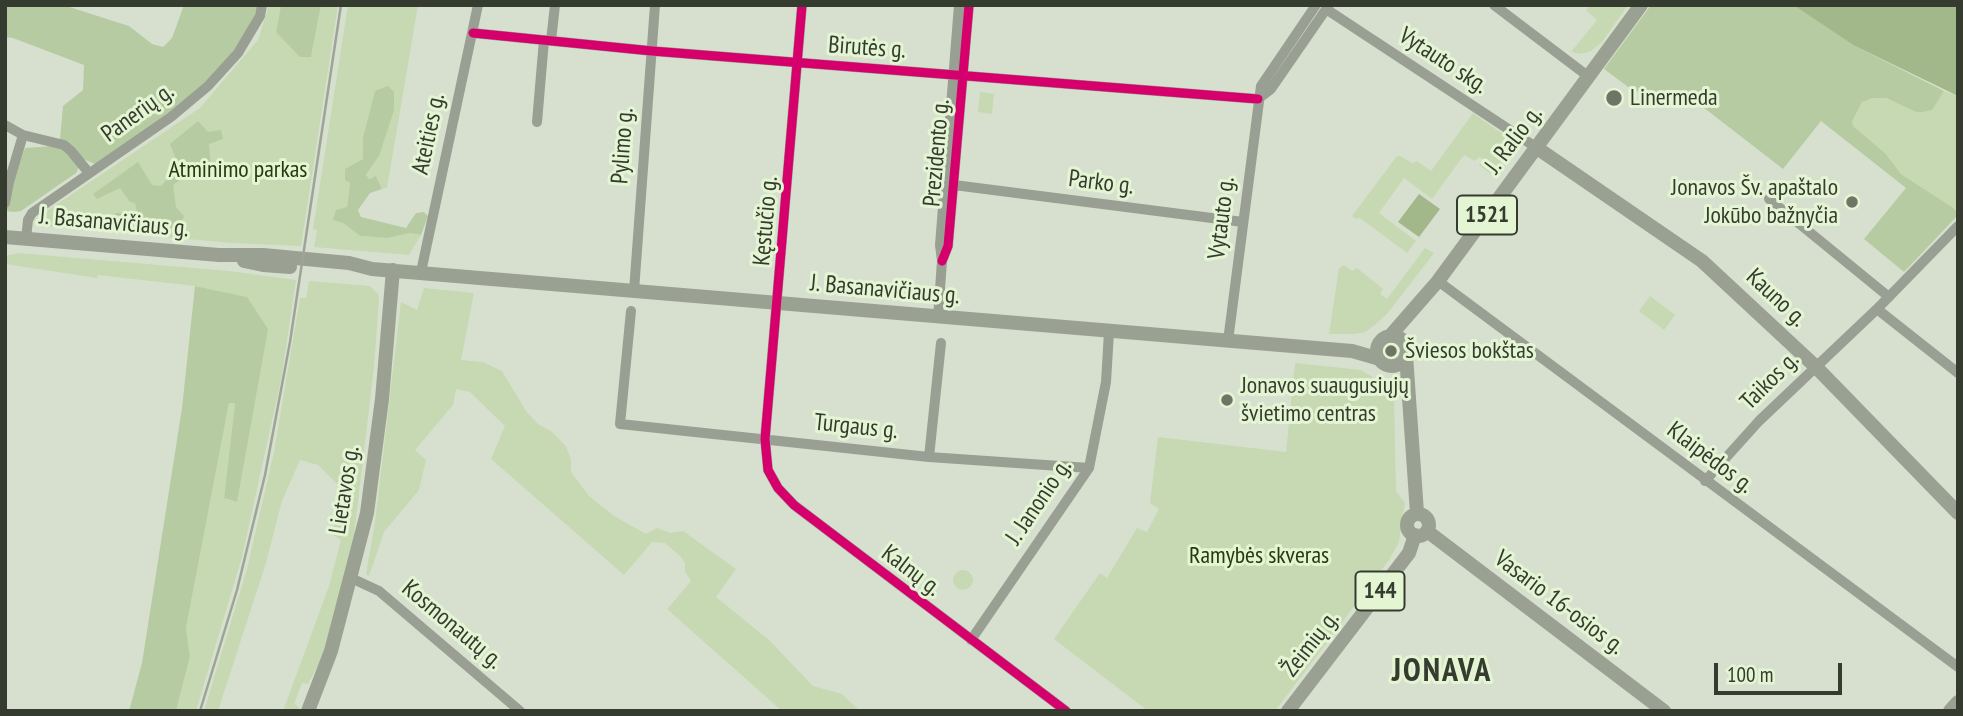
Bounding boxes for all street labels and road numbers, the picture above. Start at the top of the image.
street label: Vytauto skg. [1393,22,1493,100]
street label: Birutės g. [827,31,907,65]
street label: Panerių g. [96,77,180,149]
street label: Ateities g. [406,91,452,177]
street label: Prezidento g. [918,98,956,208]
street label: J. Ralio g. [1479,101,1549,179]
street label: Pylimo g. [606,107,640,185]
street label: Parko g. [1067,165,1135,201]
street label: Kęstučio g. [748,175,784,267]
street label: Vytauto g. [1203,175,1241,261]
road number: 1521 [1457,196,1517,234]
street label: J. Basanavičiaus g. [38,202,190,244]
street label: Kauno g. [1740,263,1812,333]
street label: J. Basanavičiaus g. [809,269,961,311]
street label: Taikos g. [1735,346,1805,416]
street label: Turgaus g. [813,408,899,446]
street label: Klaipėdos g. [1661,416,1759,500]
street label: Lietavos g. [324,444,366,536]
street label: J. Janonio g. [1000,454,1078,550]
street label: Kalnų g. [875,539,947,603]
street label: Vasario 16-osios g. [1488,545,1630,661]
road number: 144 [1356,572,1404,610]
street label: Kosmonautų g. [396,575,508,675]
street label: Žeimių g. [1276,605,1346,683]

